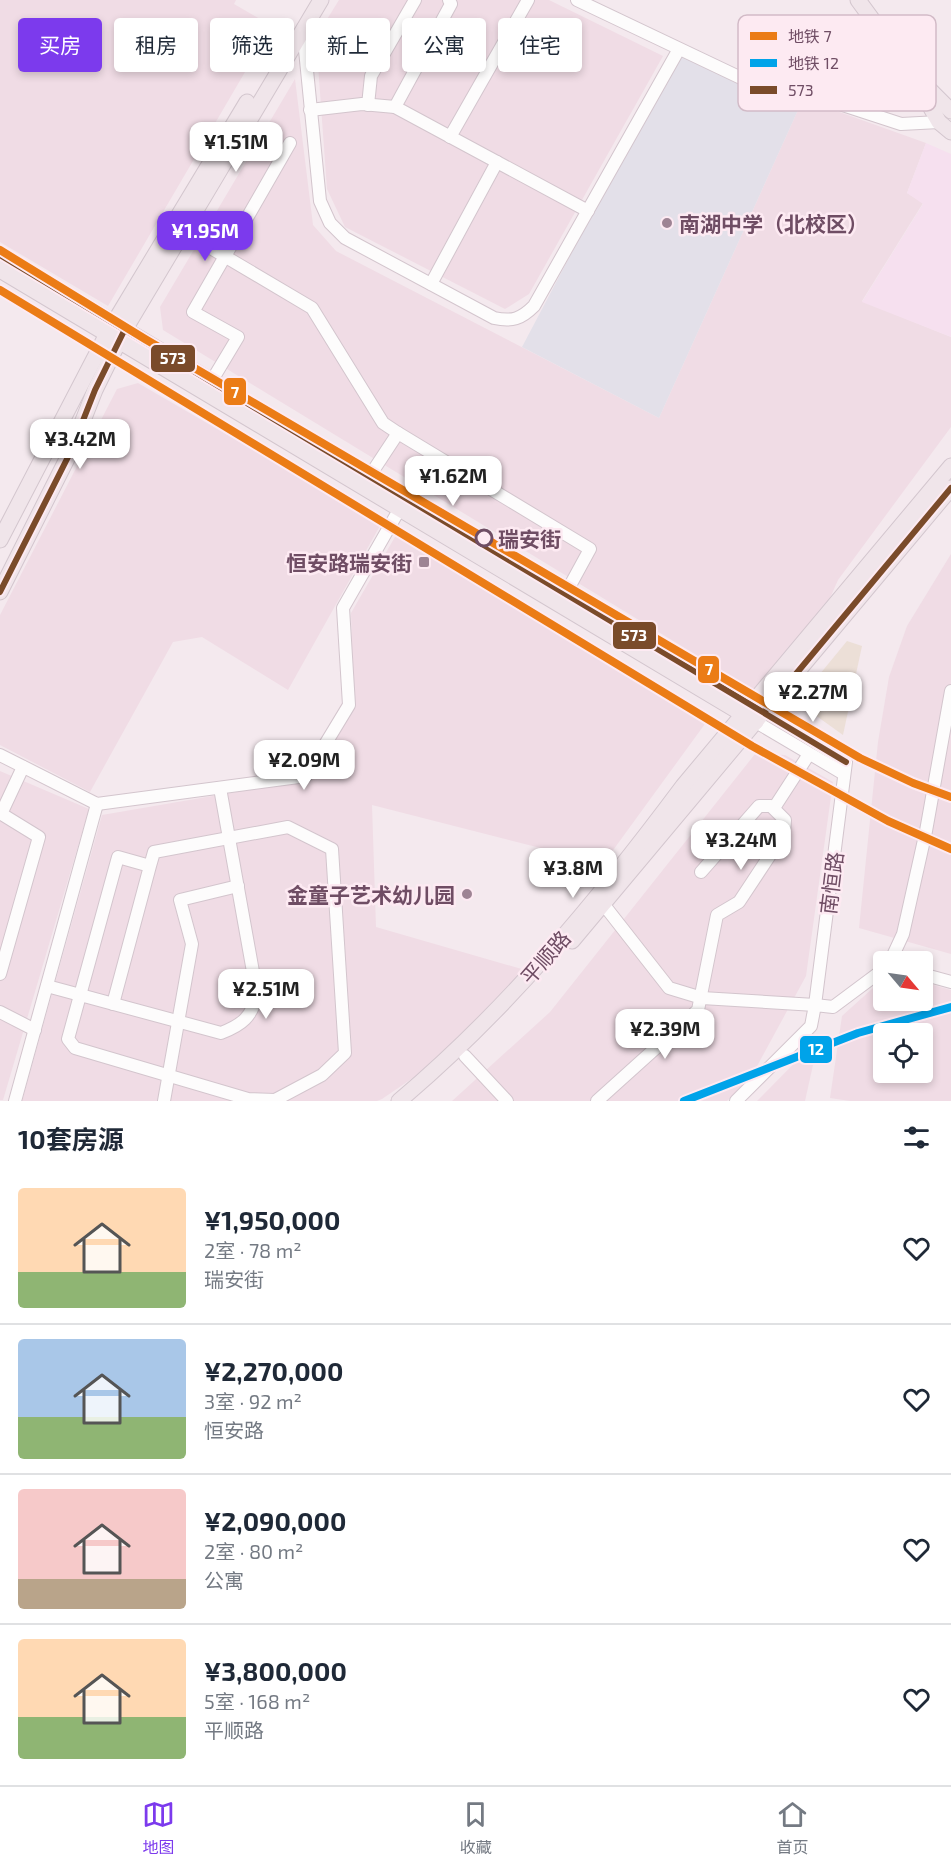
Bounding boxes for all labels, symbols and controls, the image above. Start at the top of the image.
legend [738,15,936,111]
chip: 买房 [18,18,102,72]
chip: 租房 [114,18,198,72]
chip: 筛选 [210,18,294,72]
chip: 新上 [306,18,390,72]
chip: 公寓 [402,18,486,72]
chip: 住宅 [498,18,582,72]
text: 地铁 7 [788,26,832,45]
text: 地铁 12 [788,53,839,72]
text: 573 [788,80,814,99]
pin: ¥1.51M [187,122,285,173]
text: ¥1.51M [204,129,268,153]
pin: ¥1.95M [156,211,254,262]
place label: 南湖中学（北校区） [679,211,868,236]
marker: 南湖中学（北校区） [660,216,674,230]
text: ¥1.95M [171,218,239,242]
line badge: 573 [150,344,196,373]
text: 573 [160,348,186,367]
line badge: 7 [223,377,247,406]
text: 7 [231,382,240,401]
pin: ¥3.42M [31,419,129,470]
text: ¥3.42M [44,426,116,450]
pin: ¥1.62M [404,456,502,507]
text: ¥1.62M [419,463,487,487]
place label: 瑞安街 [498,526,561,551]
marker: 瑞安街 [475,529,493,547]
place label: 恒安路瑞安街 [286,550,412,575]
marker: 恒安路瑞安街 [417,555,431,569]
line badge: 573 [612,621,657,650]
text: 573 [621,625,647,644]
line badge: 7 [697,655,720,684]
text: 7 [705,659,714,678]
pin: ¥2.27M [764,672,862,723]
text: ¥2.27M [778,679,848,703]
pin: ¥2.09M [255,740,353,791]
text: ¥2.09M [268,747,340,771]
pin: ¥3.24M [692,820,790,871]
text: ¥3.24M [705,827,777,851]
pin: ¥3.8M [531,848,615,899]
street label: 南恒路 [815,850,847,916]
text: ¥3.8M [543,855,603,879]
place label: 金童子艺术幼儿园 [287,882,455,907]
marker: 金童子艺术幼儿园 [460,887,474,901]
street label: 平顺路 [515,925,575,989]
north arrow [873,951,933,1011]
map controls [873,951,933,1083]
pin: ¥2.51M [217,969,315,1020]
text: ¥2.51M [232,976,300,1000]
pin: ¥2.39M [616,1009,714,1060]
text: ¥2.39M [629,1016,701,1040]
button: locate [873,1023,933,1083]
line badge: 12 [799,1035,833,1064]
text: 12 [808,1039,824,1058]
icon: filters [900,1121,933,1154]
text: 10套房源 [18,1123,124,1154]
text: ¥1,950,000 [204,1204,340,1235]
icon: home [66,1212,138,1284]
icon: heart [900,1232,933,1265]
text: 2室 · 78 m² [204,1238,302,1262]
text: 瑞安街 [204,1267,264,1291]
text: ¥2,270,000 [204,1355,343,1386]
icon: home [66,1363,138,1435]
icon: heart [900,1383,933,1416]
text: 3室 · 92 m² [204,1389,302,1413]
text: 恒安路 [204,1418,264,1442]
text: ¥2,090,000 [204,1505,346,1536]
icon: home [66,1513,138,1585]
icon: heart [900,1533,933,1566]
text: 2室 · 80 m² [204,1539,303,1563]
text: 公寓 [204,1568,244,1592]
text: ¥3,800,000 [204,1655,347,1686]
icon: home [66,1663,138,1735]
icon: heart [900,1683,933,1716]
text: 5室 · 168 m² [204,1689,310,1713]
text: 平顺路 [204,1718,264,1742]
tab: 地图 [142,1798,175,1858]
tab: 收藏 [459,1798,492,1858]
tab: 首页 [776,1798,809,1858]

